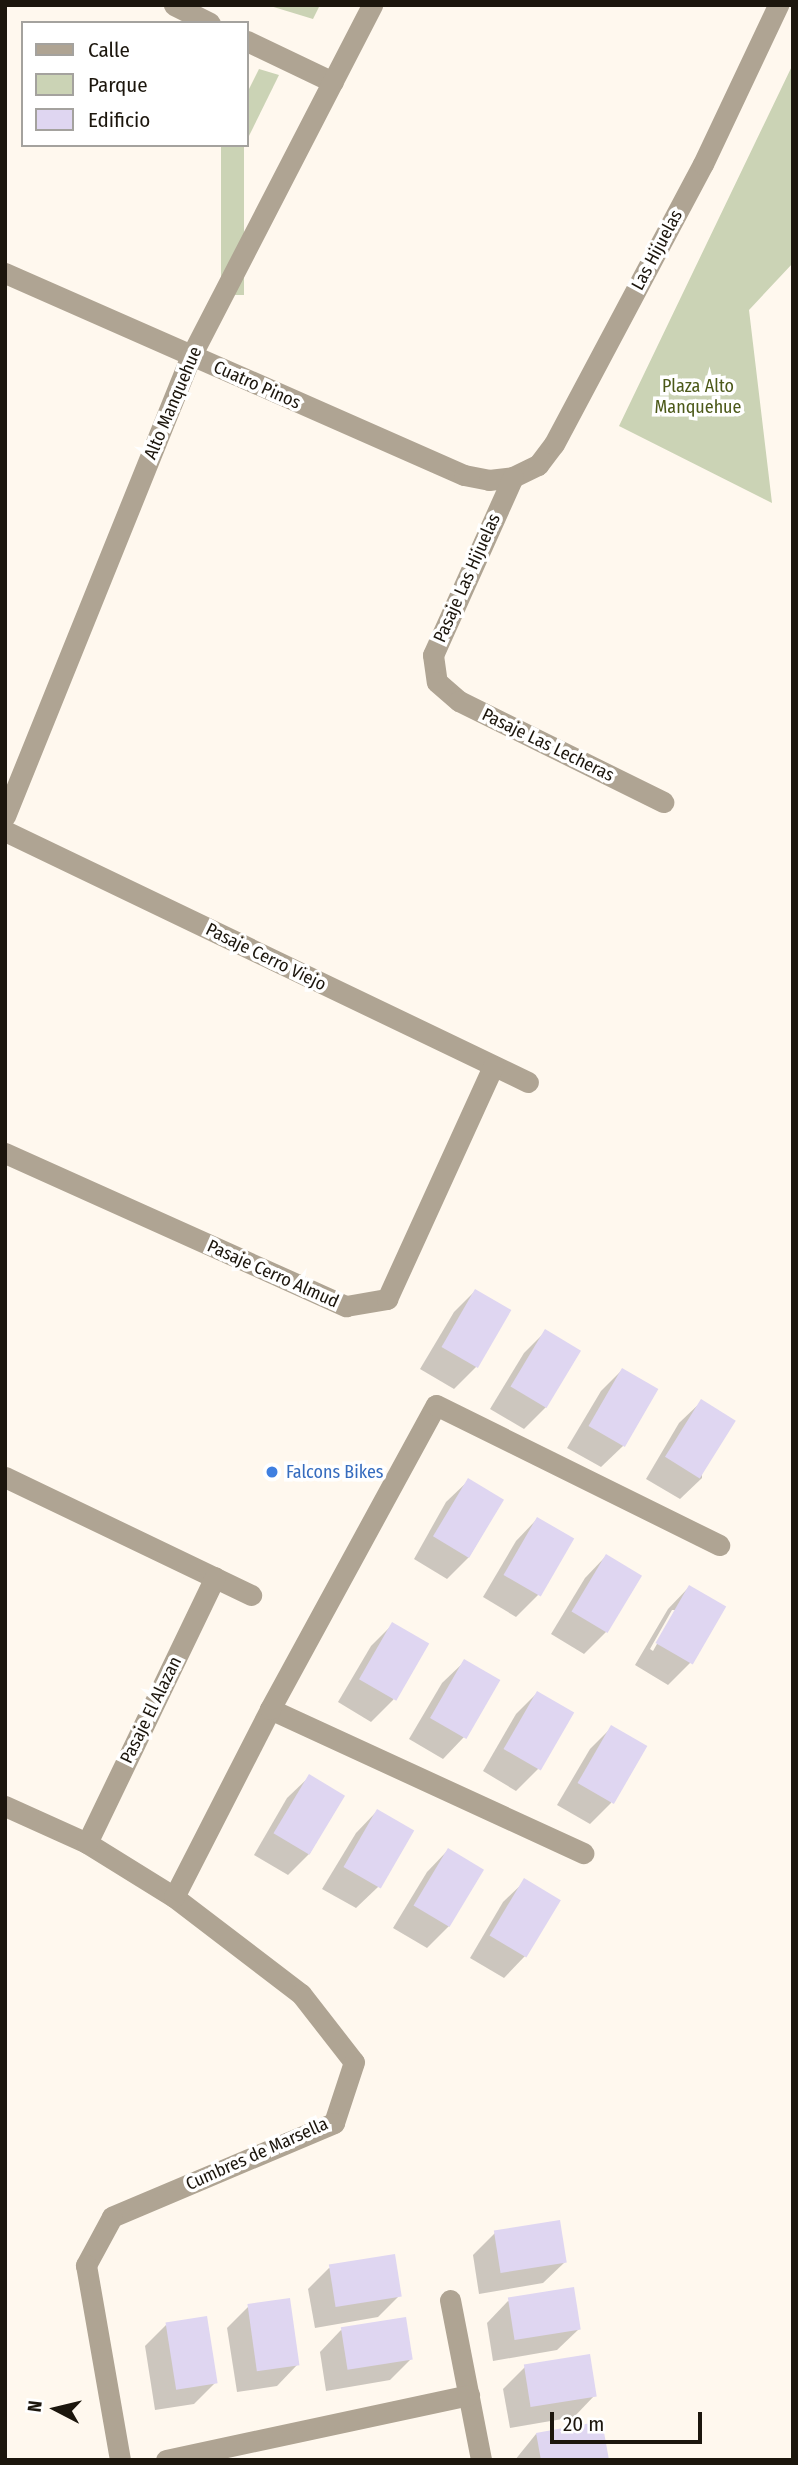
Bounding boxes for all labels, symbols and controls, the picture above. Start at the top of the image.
legend [21,21,248,147]
text: Calle [88,37,130,63]
text: Parque [88,72,148,98]
text: Edificio [88,107,150,133]
street label: Las Hijuelas [627,206,687,294]
street label: Alto Manquehue [140,343,206,463]
street label: Cuatro Pinos [210,356,304,414]
park label: Plaza Alto Manquehue [655,376,741,418]
street label: Pasaje Las Hijuelas [429,510,505,646]
street label: Pasaje Las Lecheras [478,704,618,786]
street label: Pasaje Cerro Viejo [202,919,330,995]
street label: Pasaje Cerro Almud [204,1235,342,1313]
place label: Falcons Bikes [286,1461,384,1483]
marker: Falcons Bikes [264,1464,280,1480]
street label: Pasaje El Alazan [116,1653,186,1767]
street label: Cumbres de Marsella [182,2113,332,2195]
north arrow [21,2374,91,2444]
scale bar [553,2398,705,2442]
text: N [23,2399,47,2413]
text: 20 m [563,2411,604,2437]

